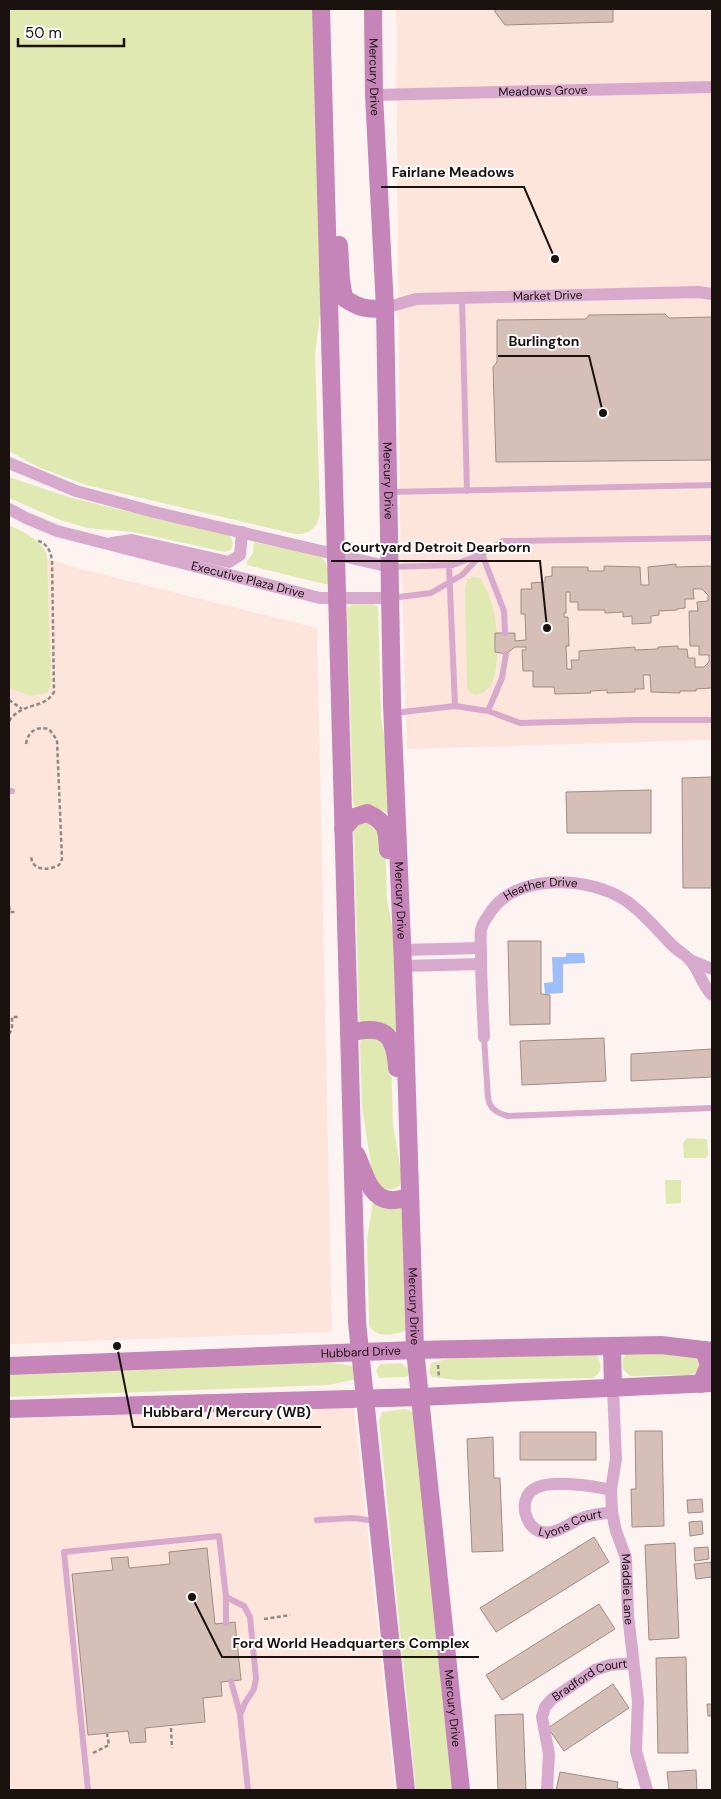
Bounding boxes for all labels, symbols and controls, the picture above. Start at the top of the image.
scale bar [18,15,124,47]
text: 50 m [25,23,62,43]
street label: Mercury Drive [365,38,383,116]
street label: Meadows Grove [498,82,588,100]
callout: Fairlane Meadows [381,158,524,187]
text: Fairlane Meadows [392,163,514,181]
street label: Market Drive [513,287,583,305]
callout: Burlington [498,327,589,356]
text: Burlington [509,332,579,350]
street label: Mercury Drive [379,442,397,520]
callout: Courtyard Detroit Dearborn [331,532,540,561]
text: Courtyard Detroit Dearborn [341,538,531,556]
street label: Executive Plaza Drive [190,558,307,602]
street label: Mercury Drive [391,861,410,940]
street label: Heather Drive [500,874,579,904]
street label: Mercury Drive [404,1267,423,1346]
street label: Hubbard Drive [320,1343,401,1362]
callout: Hubbard / Mercury (WB) [133,1398,321,1427]
text: Hubbard / Mercury (WB) [143,1403,311,1421]
street label: Lyons Court [537,1506,603,1541]
street label: Maddie Lane [618,1553,637,1626]
callout: Ford World Headquarters Complex [222,1628,479,1657]
text: Ford World Headquarters Complex [232,1634,470,1652]
street label: Bradford Court [549,1656,628,1705]
street label: Mercury Drive [440,1669,464,1748]

